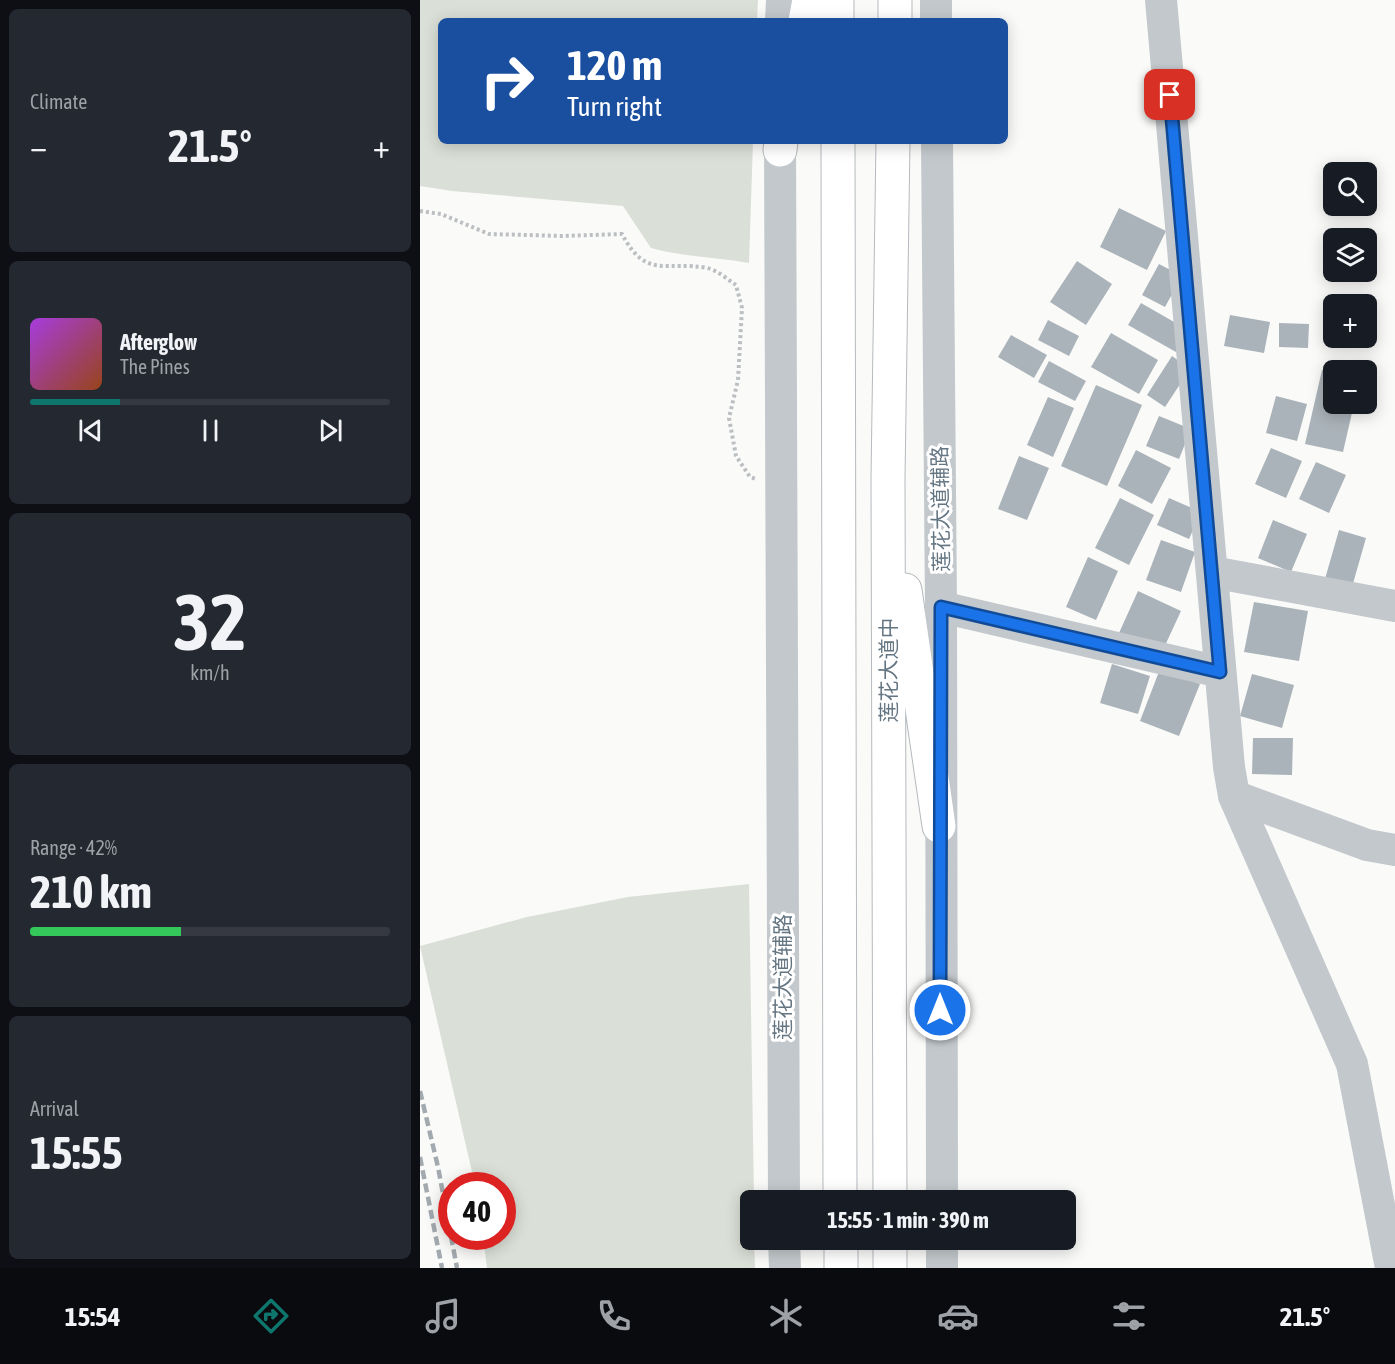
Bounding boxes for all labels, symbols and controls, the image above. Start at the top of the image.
text: 120 m [567,41,662,89]
icon: right [468,42,546,120]
pin [1144,69,1195,120]
icon: arrive [1153,78,1186,111]
text: Climate [30,90,87,113]
text: Turn right [567,91,662,122]
text: 21.5° [168,120,252,172]
text: − [30,127,47,165]
text: + [373,127,390,165]
map controls [1323,162,1377,414]
button: search [1323,162,1377,216]
button: layers [1323,228,1377,282]
button: + [1323,294,1377,348]
text: Afterglow [120,329,197,355]
text: The Pines [120,355,190,378]
button: − [1323,360,1377,414]
icon: previous [74,414,107,447]
icon: pause [194,414,227,447]
icon: next [314,414,347,447]
street label: 莲花大道辅路 [927,446,953,572]
text: 32 [173,577,247,667]
street label: 莲花大道中 [876,618,900,723]
text: km/h [190,661,230,684]
text: Range · 42% [30,836,117,859]
text: 210 km [30,866,152,918]
street label: 莲花大道辅路 [770,914,794,1040]
position arrow [908,978,972,1042]
text: Arrival [30,1097,79,1120]
text: 15:55 [30,1127,123,1179]
speed limit sign: 40 [438,1172,516,1250]
text: 15:55 · 1 min · 390 m [827,1207,989,1233]
icon: directions [250,1295,292,1337]
icon: music [422,1295,464,1337]
icon: phone [593,1295,635,1337]
icon: climate [765,1295,807,1337]
icon: car [937,1295,979,1337]
icon: filters [1108,1295,1150,1337]
text: 15:54 [65,1301,120,1332]
text: 21.5° [1280,1301,1330,1332]

